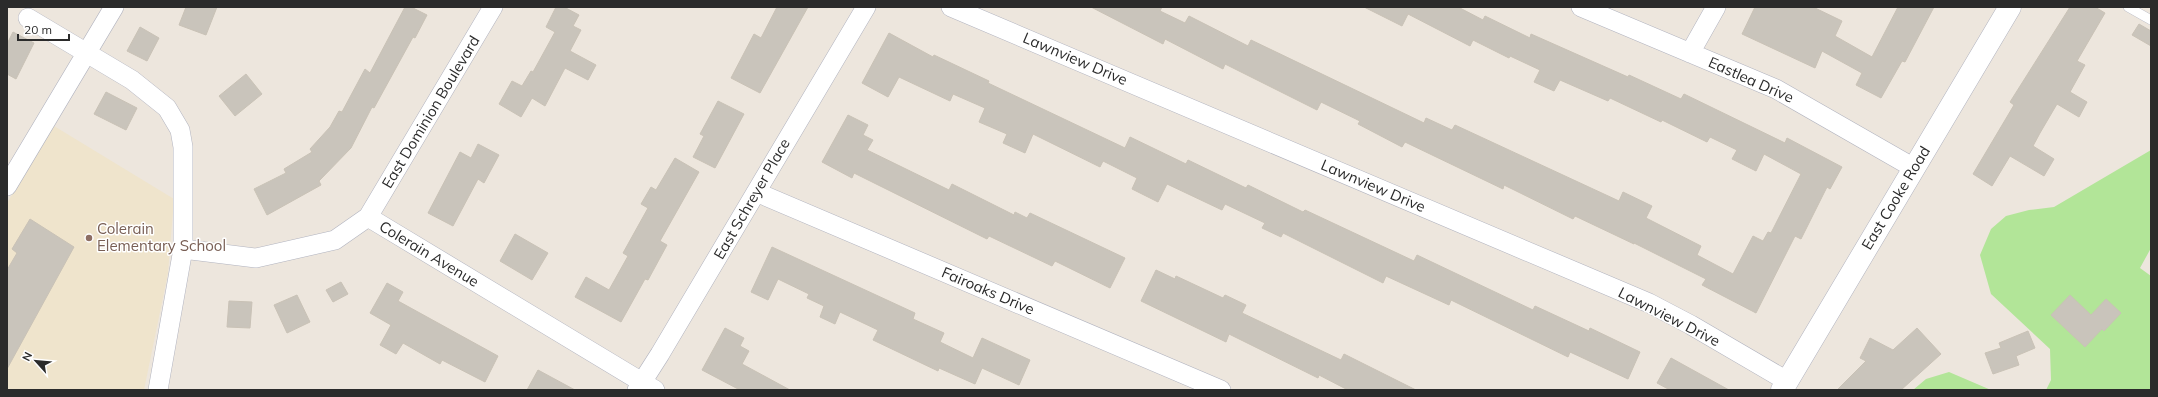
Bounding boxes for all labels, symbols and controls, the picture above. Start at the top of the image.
scale bar [18,16,69,42]
text: 20 m [24,22,52,37]
street label: Lawnview Drive [1020,28,1130,89]
street label: East Dominion Boulevard [377,32,484,191]
street label: Eastlea Drive [1706,52,1797,107]
street label: East Schreyer Place [709,135,794,263]
street label: East Cooke Road [1857,142,1934,253]
street label: Lawnview Drive [1318,155,1428,216]
street label: Colerain Avenue [376,216,483,291]
place label: Colerain Elementary School [97,219,226,255]
marker: Colerain Elementary School [84,233,94,243]
street label: Fairoaks Drive [939,262,1037,319]
street label: Lawnview Drive [1615,283,1723,350]
north arrow [16,341,56,381]
text: N [19,350,35,363]

